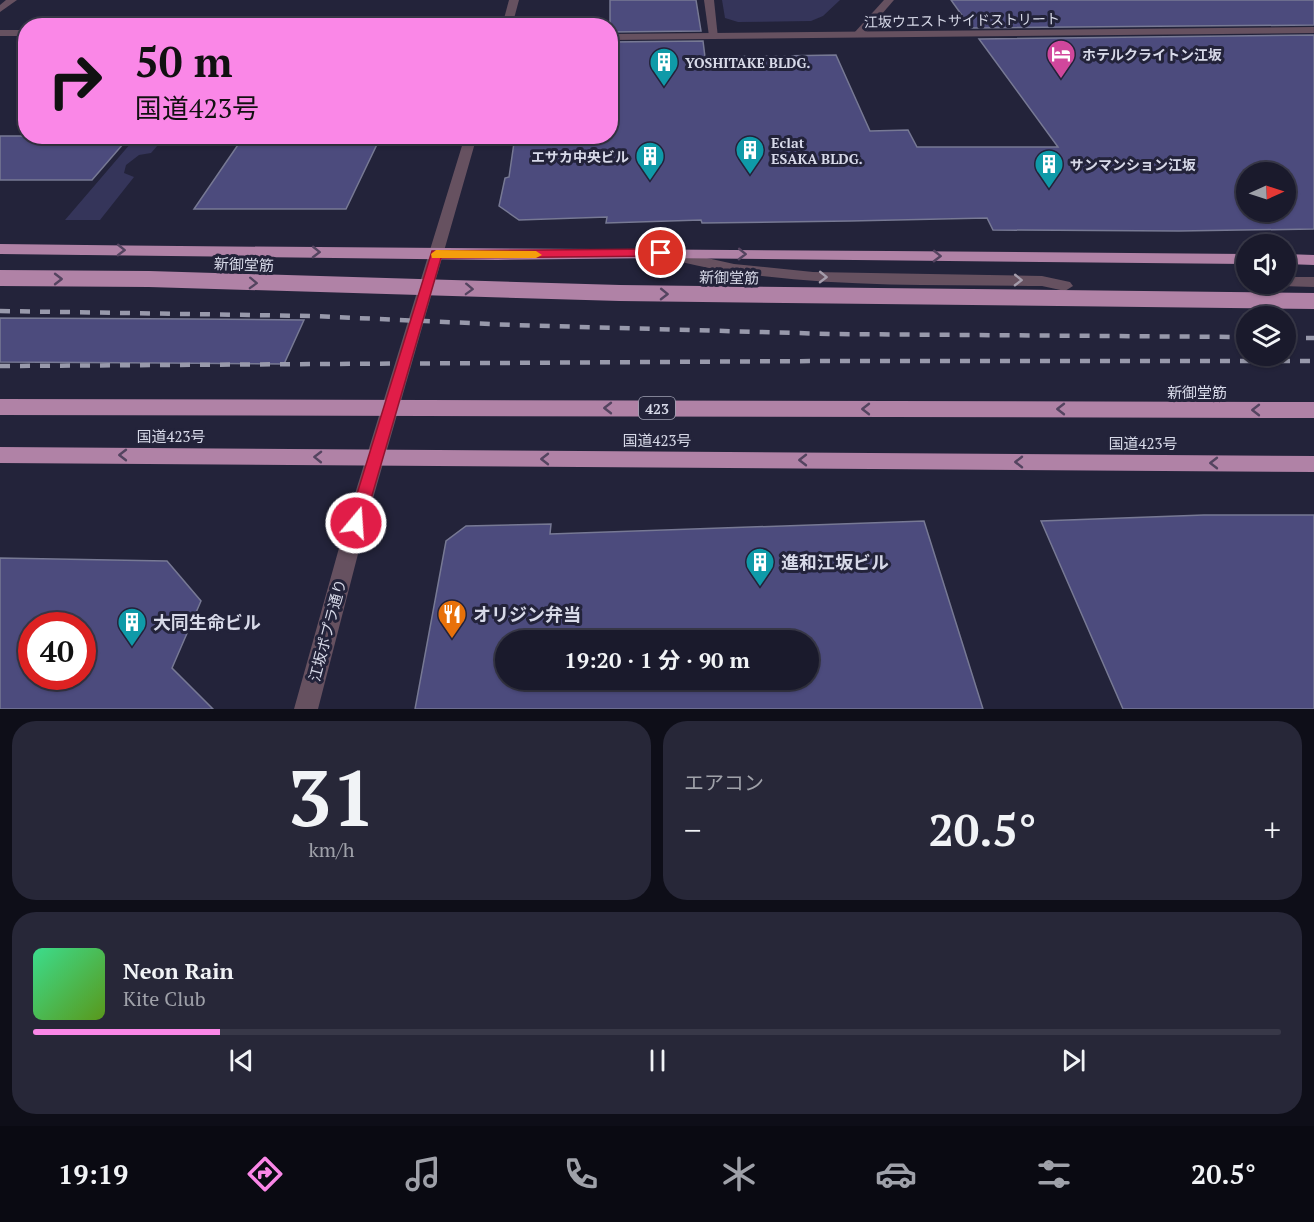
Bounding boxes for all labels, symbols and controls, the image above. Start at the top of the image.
street label: 江坂ウエストサイドストリート [864,9,1060,31]
text: 50 m [135,33,233,89]
hotel icon: ホテルクライトン江坂 [1045,38,1077,80]
icon: right [36,42,114,120]
place label: ホテルクライトン江坂 [1082,45,1222,64]
building icon: YOSHITAKE BLDG. [648,46,680,88]
place label: YOSHITAKE BLDG. [685,53,810,72]
text: 国道423号 [135,90,259,126]
place label: Eclat ESAKA BLDG. [771,133,863,168]
building icon: Eclat ESAKA BLDG. [734,134,766,176]
building icon: エサカ中央ビル [634,140,666,182]
place label: エサカ中央ビル [531,147,629,166]
building icon: サンマンション江坂 [1033,148,1065,190]
place label: サンマンション江坂 [1070,155,1196,174]
north arrow [1236,162,1296,222]
map controls [1236,162,1296,366]
pin [635,227,686,278]
button: sound [1236,234,1296,294]
icon: arrive [644,236,677,269]
one-way arrow [117,244,126,256]
one-way arrow [312,246,321,258]
one-way arrow [738,248,747,260]
one-way arrow [933,250,942,262]
street label: 新御堂筋 [214,253,274,275]
street label: 新御堂筋 [699,266,759,288]
one-way arrow [818,271,827,283]
one-way arrow [54,273,63,285]
one-way arrow [1013,274,1022,286]
one-way arrow [249,276,258,289]
one-way arrow [465,283,474,295]
one-way arrow [660,288,669,300]
button: layers [1236,306,1296,366]
street label: 新御堂筋 [1167,382,1227,402]
road number: 423 [639,397,675,419]
one-way arrow [603,402,612,414]
one-way arrow [861,403,870,415]
one-way arrow [1056,403,1065,415]
one-way arrow [1251,404,1260,416]
street label: 国道423号 [137,426,206,446]
street label: 国道423号 [623,430,692,450]
street label: 国道423号 [1109,433,1178,453]
one-way arrow [119,449,128,461]
one-way arrow [314,451,323,463]
one-way arrow [540,453,549,465]
one-way arrow [798,454,807,466]
one-way arrow [1014,456,1023,468]
one-way arrow [1209,457,1218,469]
position arrow [324,491,388,555]
building icon: 進和江坂ビル [744,546,776,588]
place label: 進和江坂ビル [781,550,889,574]
street label: 江坂ポプラ通り [304,577,350,683]
restaurant icon: オリジン弁当 [436,598,468,640]
place label: オリジン弁当 [473,602,581,626]
building icon: 大同生命ビル [116,606,148,648]
place label: 大同生命ビル [153,610,261,634]
speed limit sign: 40 [18,612,96,690]
text: 19:20 · 1 分 · 90 m [564,645,750,674]
text: 31 [287,745,376,848]
text: エアコン [684,769,764,796]
text: 20.5° [928,799,1037,859]
text: − [684,808,702,851]
text: + [1263,808,1281,851]
text: km/h [308,836,355,863]
text: Neon Rain [123,956,234,985]
text: Kite Club [123,985,206,1012]
icon: previous [225,1044,258,1077]
icon: pause [641,1044,674,1077]
icon: next [1057,1044,1090,1077]
icon: directions [244,1153,286,1195]
icon: music [402,1153,444,1195]
icon: phone [560,1153,602,1195]
icon: climate [718,1153,760,1195]
icon: car [875,1153,917,1195]
icon: filters [1033,1153,1075,1195]
text: 19:19 [58,1156,128,1192]
text: 20.5° [1191,1156,1256,1192]

